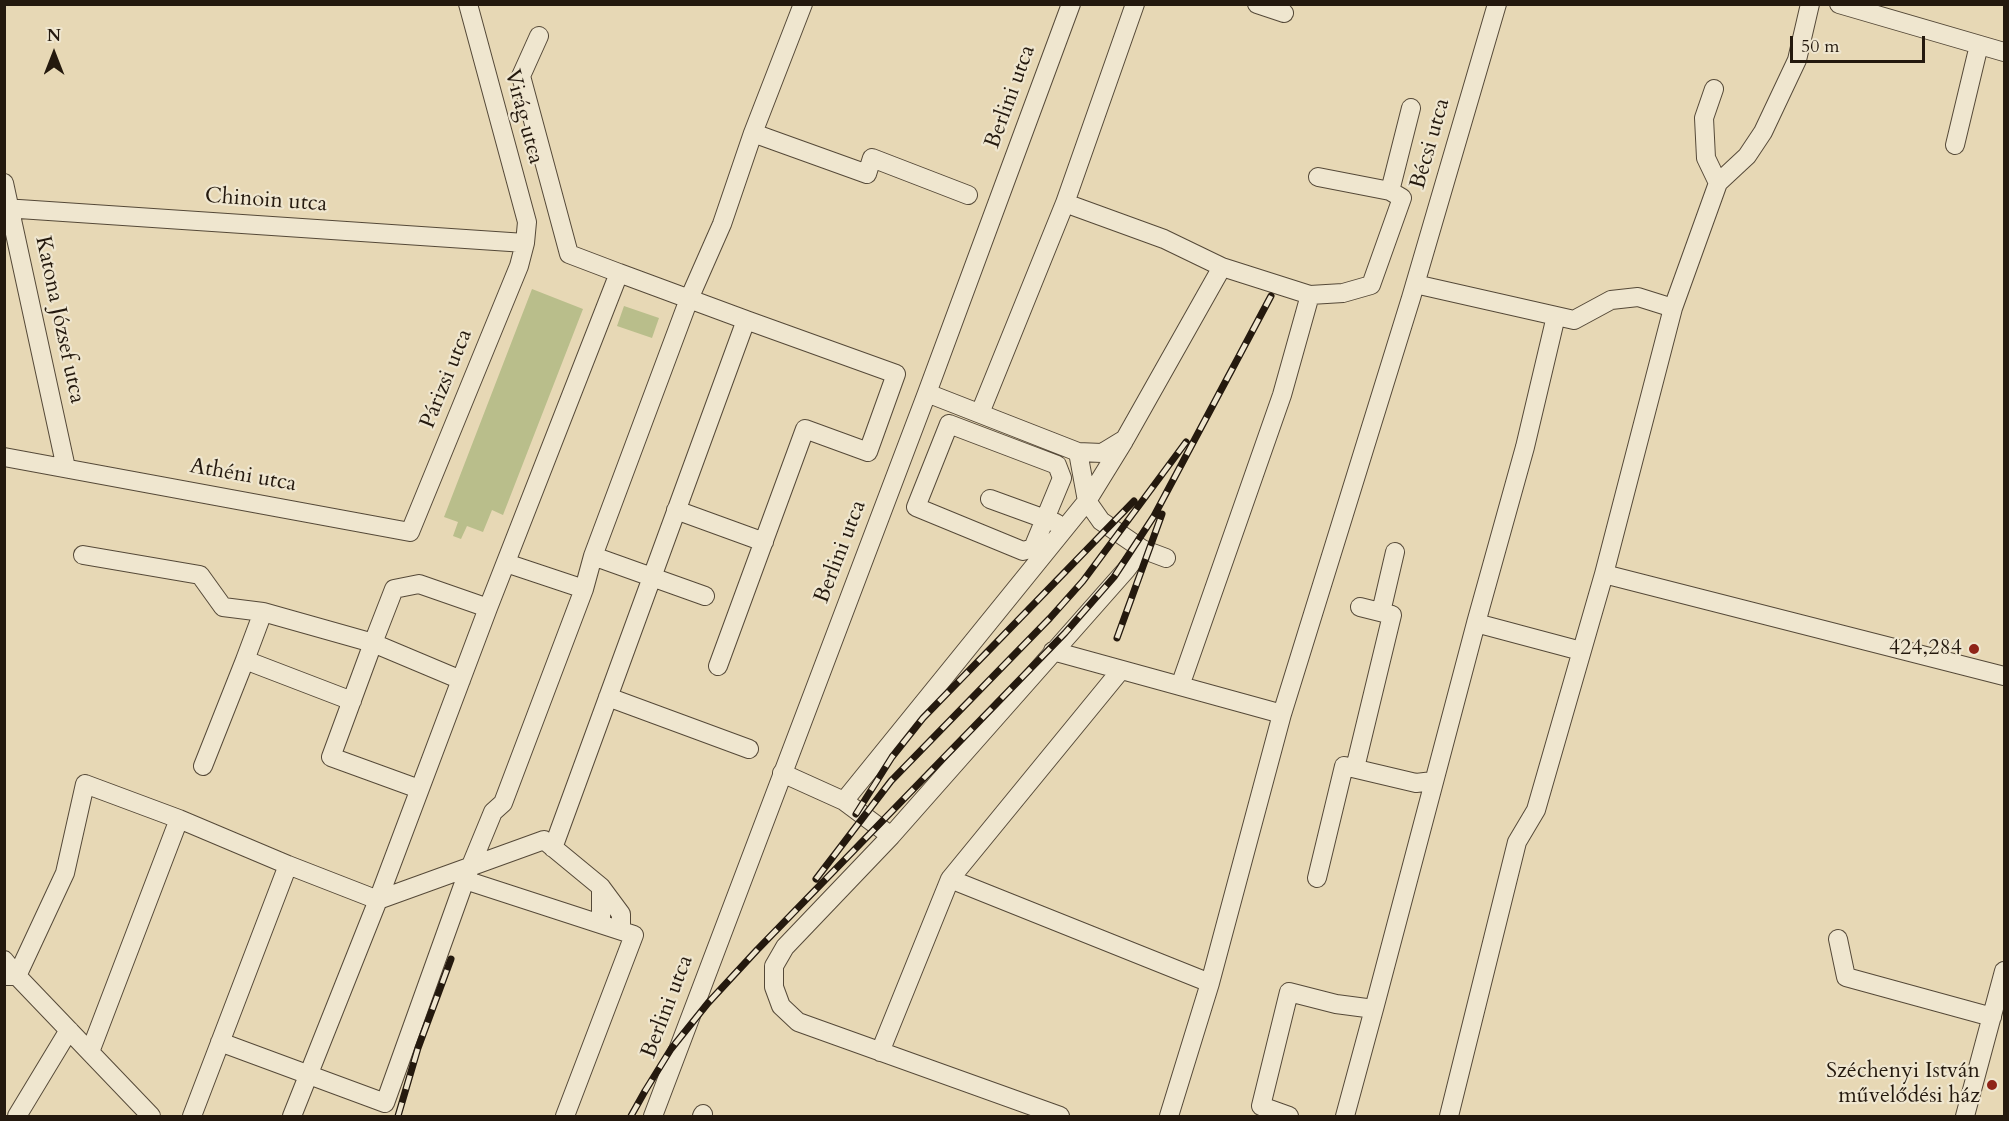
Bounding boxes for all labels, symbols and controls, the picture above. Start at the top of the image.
north arrow [24,24,84,84]
scale bar [1793,24,1928,62]
text: N [47,25,61,47]
text: 50 m [1801,34,1840,59]
street label: Berlini utca [980,42,1042,152]
street label: Virág utca [498,67,548,167]
street label: Bécsi utca [1405,96,1457,192]
street label: Chinoin utca [204,184,328,218]
street label: Katona József utca [28,234,90,406]
street label: Párizsi utca [415,326,479,432]
street label: Athéni utca [188,454,298,498]
street label: Berlini utca [809,497,873,607]
place label: 424,284 [1889,636,1962,662]
marker: 424,284 [1967,642,1981,656]
street label: Berlini utca [636,952,700,1062]
place label: Széchenyi István művelődési ház [1826,1059,1980,1110]
marker: Széchenyi István művelődési ház [1985,1078,1999,1092]

